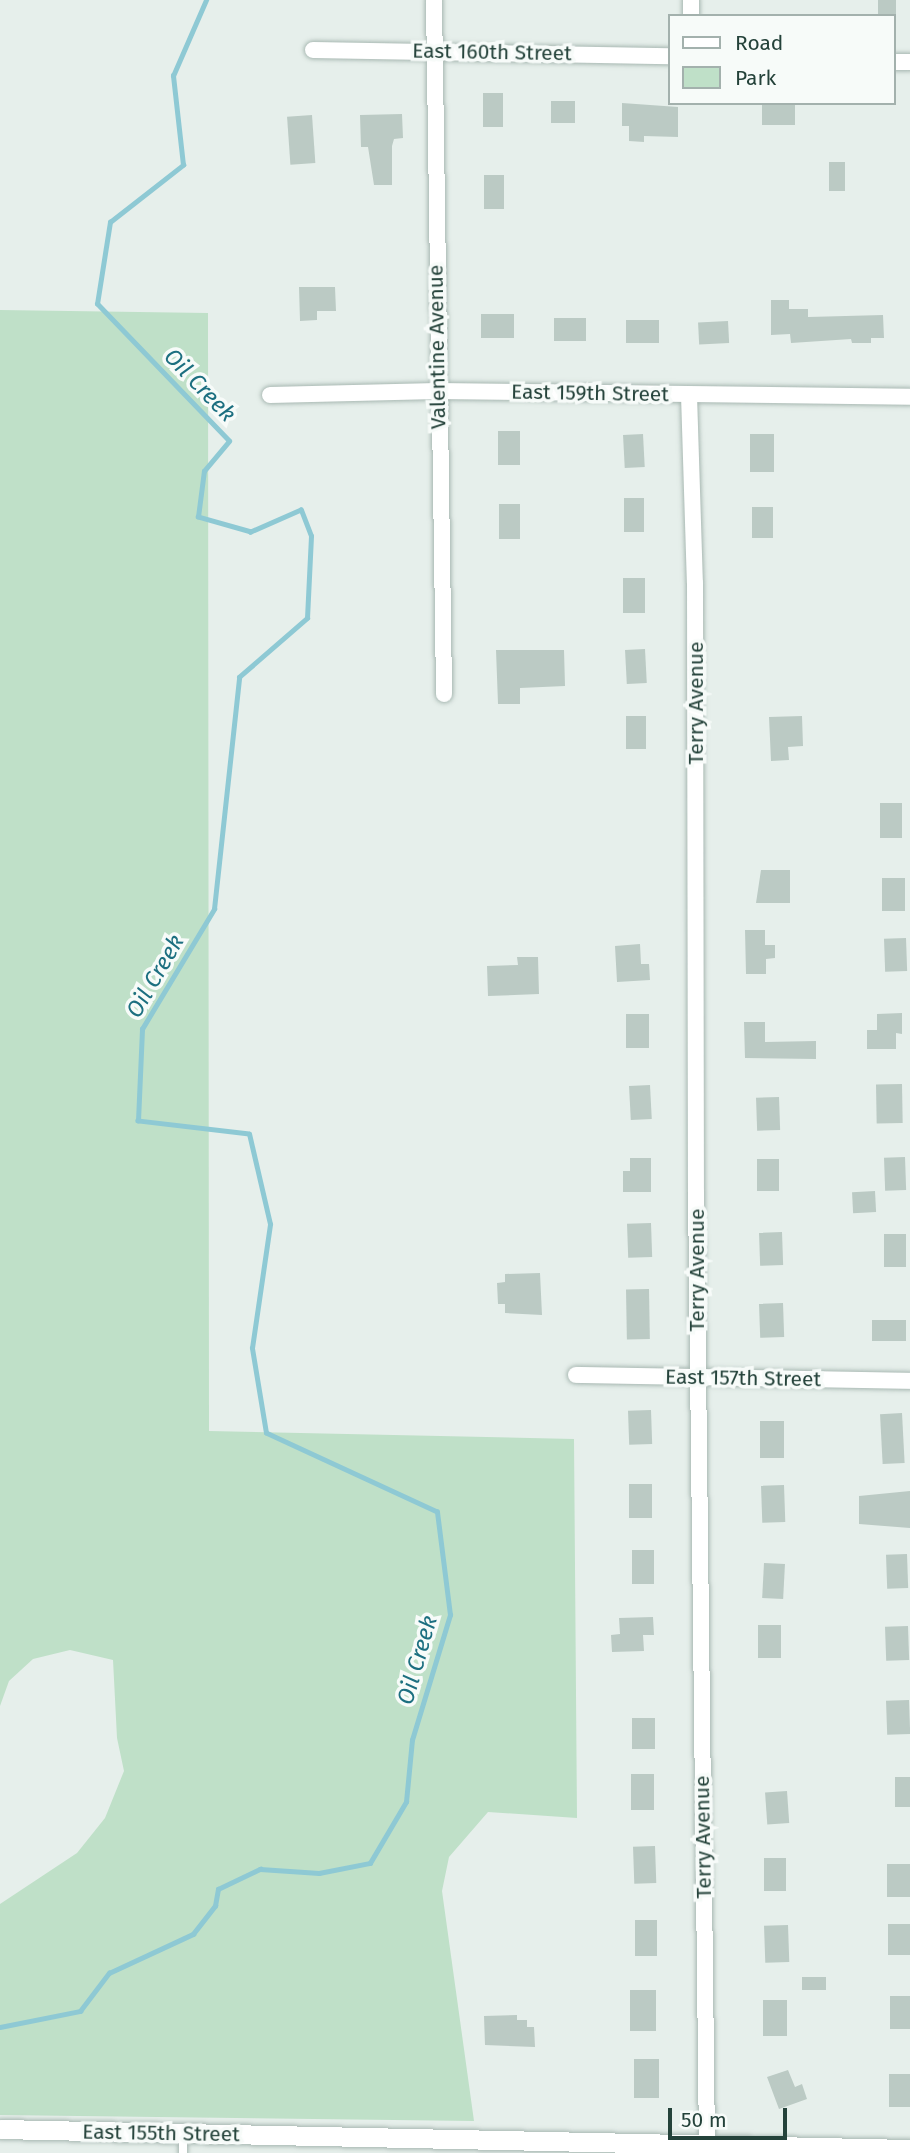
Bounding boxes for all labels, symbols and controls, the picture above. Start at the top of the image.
legend [668,14,896,105]
text: Road [735,30,783,56]
street label: East 160th Street [412,38,572,66]
text: Park [735,65,776,91]
street label: Valentine Avenue [423,265,451,429]
water label: Oil Creek [158,343,242,427]
street label: East 159th Street [511,379,669,407]
street label: Terry Avenue [683,642,709,764]
water label: Oil Creek [120,929,190,1023]
street label: Terry Avenue [684,1209,710,1331]
street label: East 157th Street [665,1364,821,1392]
water label: Oil Creek [391,1612,443,1708]
street label: Terry Avenue [689,1775,717,1899]
scale bar [672,2094,791,2138]
text: 50 m [681,2107,727,2133]
street label: East 155th Street [82,2119,240,2147]

